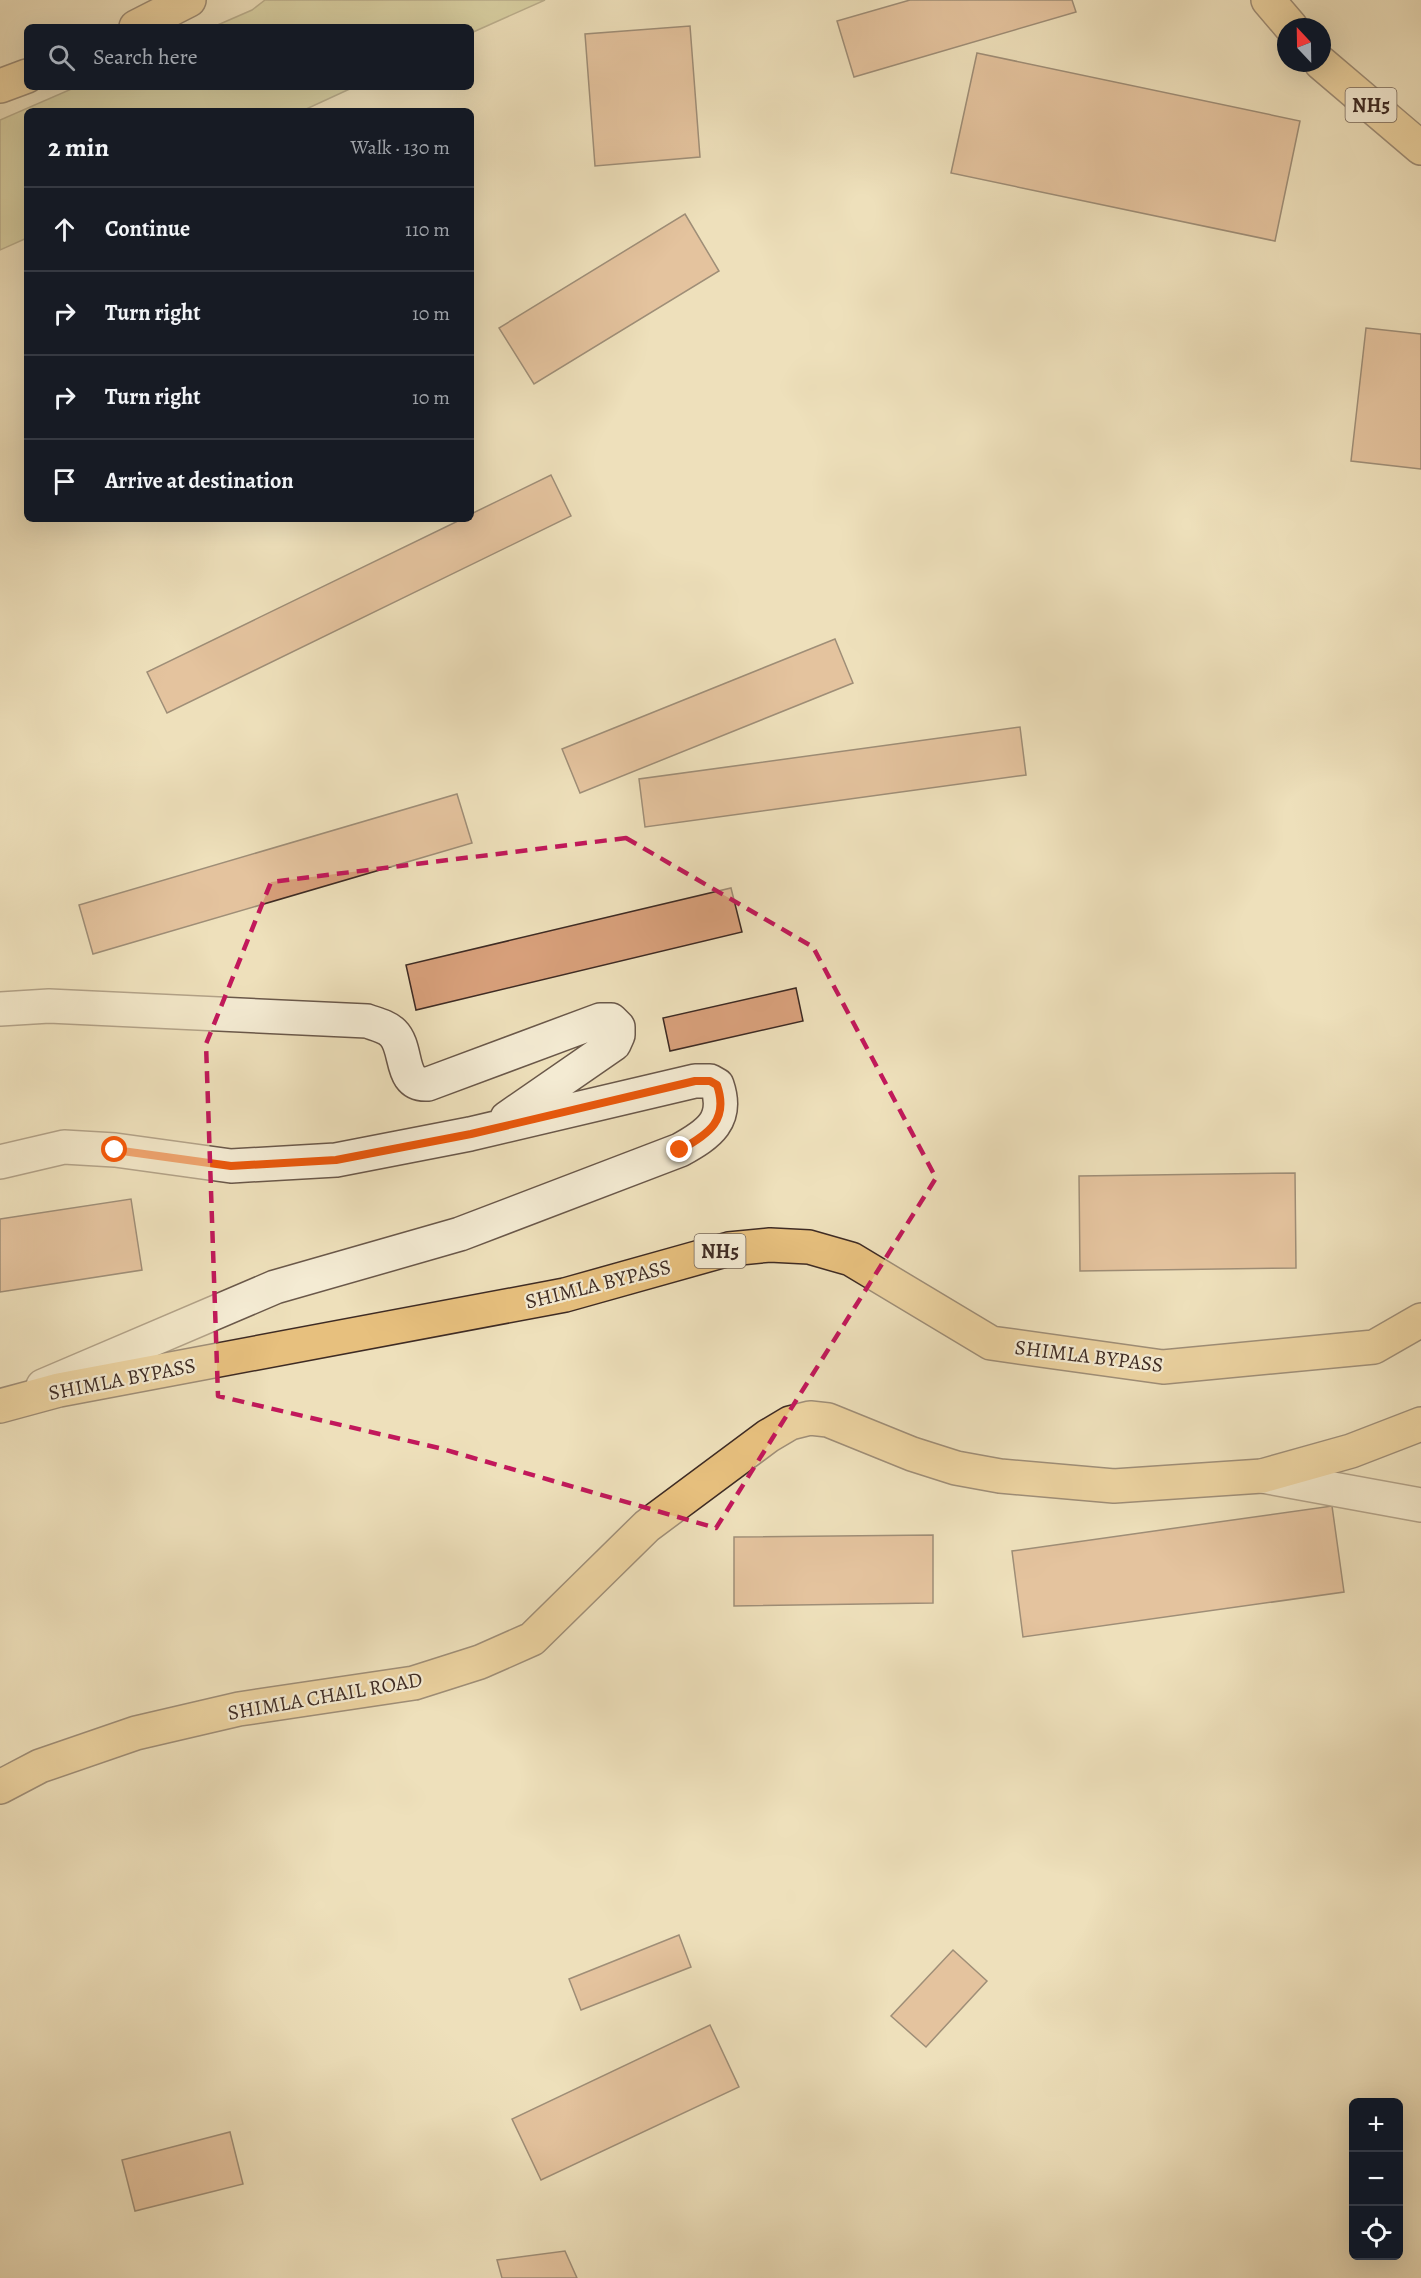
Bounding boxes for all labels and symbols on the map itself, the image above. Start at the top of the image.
north arrow [1277,18,1331,72]
road number: NH5 [1346,88,1396,122]
route start [101,1136,127,1162]
route end [666,1136,692,1162]
road number: NH5 [694,1234,746,1268]
street label: SHIMLA BYPASS [522,1252,674,1316]
street label: SHIMLA BYPASS [1013,1333,1165,1379]
street label: SHIMLA BYPASS [46,1351,198,1407]
street label: SHIMLA CHAIL ROAD [225,1665,425,1727]

